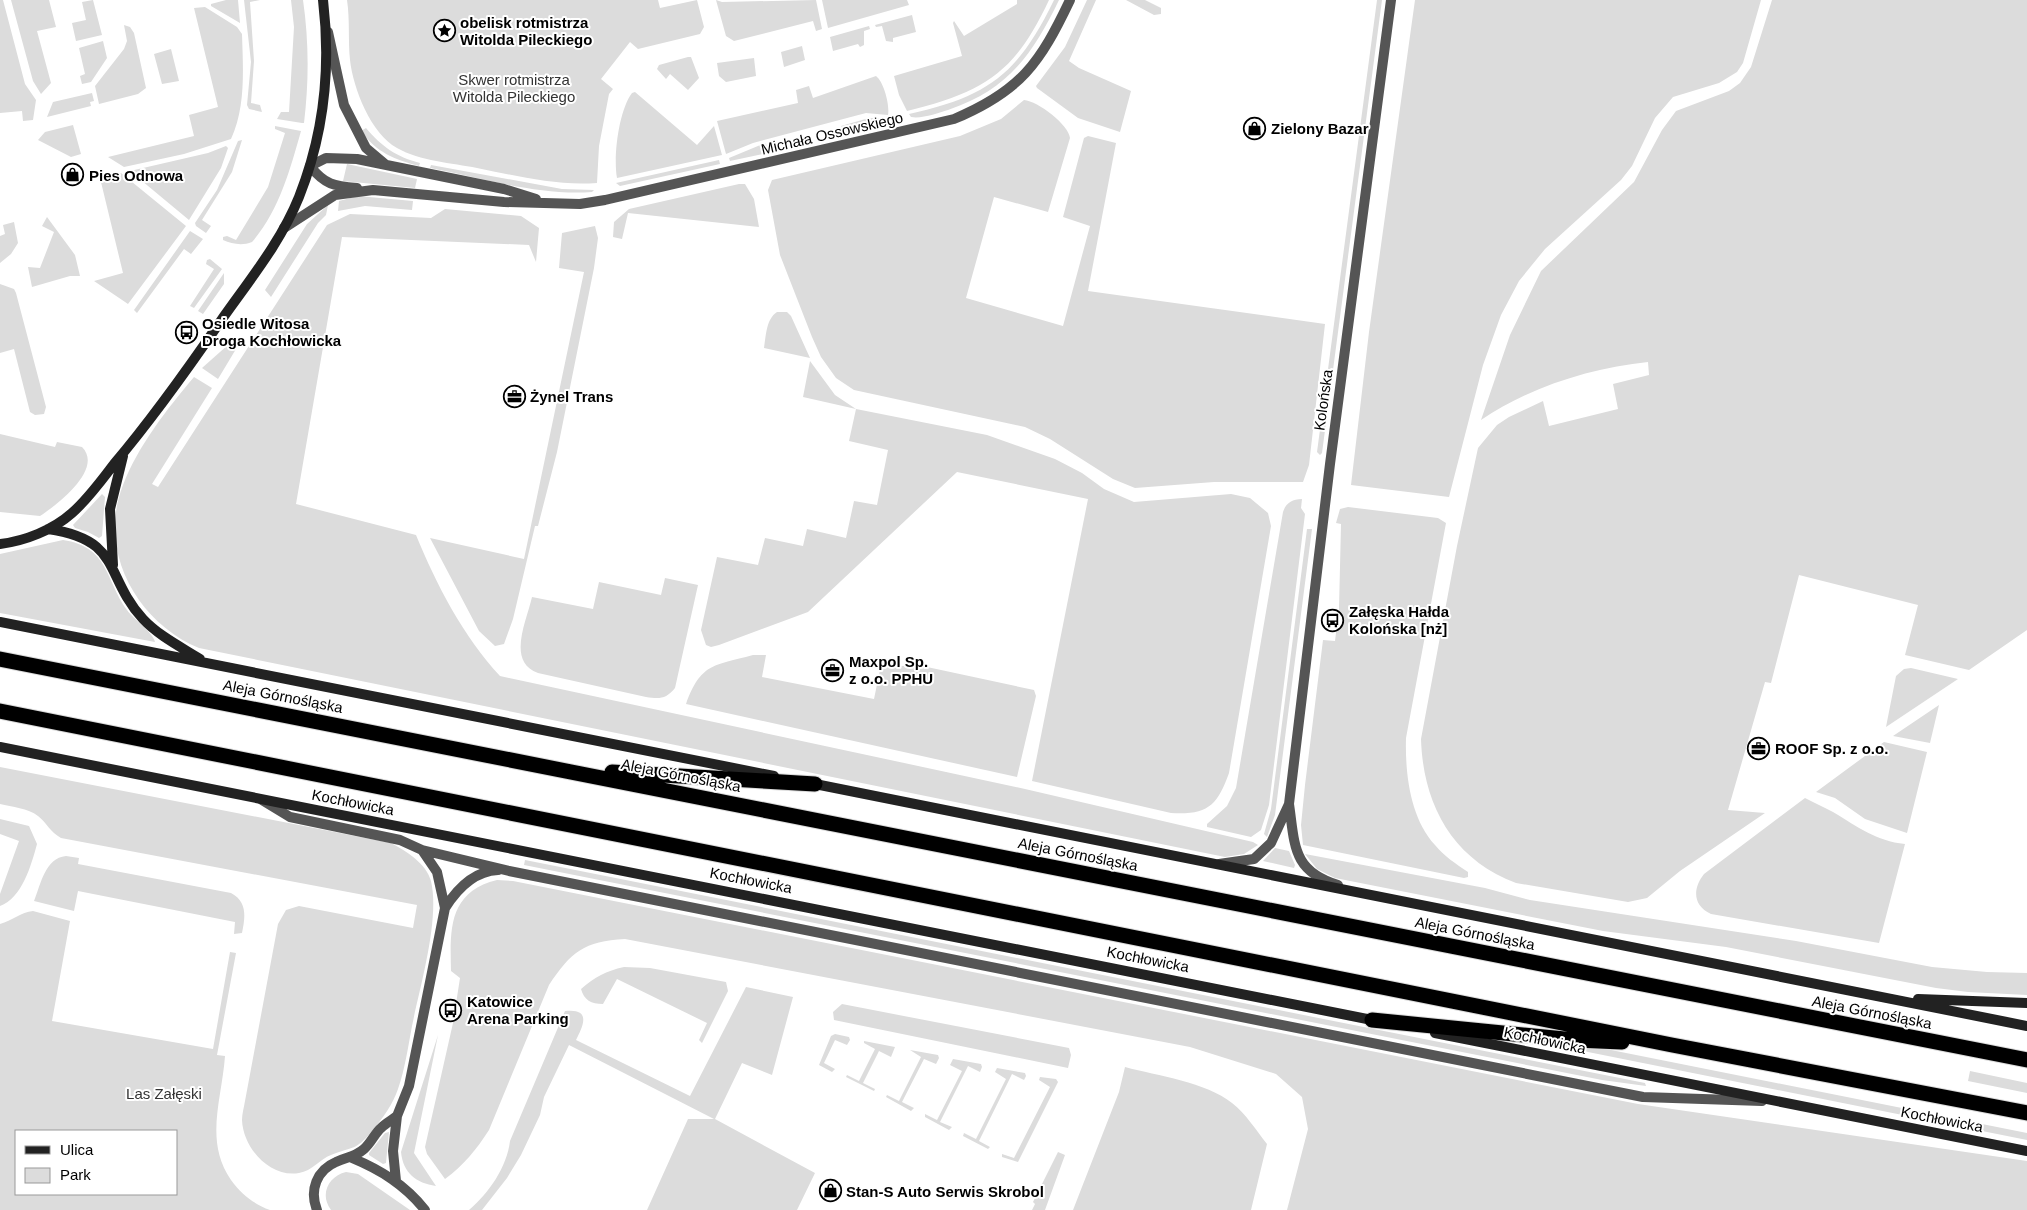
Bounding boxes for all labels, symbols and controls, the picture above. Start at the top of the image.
place label: obelisk rotmistrza Witolda Pileckiego [460,14,592,48]
place icon: obelisk rotmistrza Witolda Pileckiego [432,19,456,43]
park label: Skwer rotmistrza Witolda Pileckiego [453,71,575,105]
street label: Michała Ossowskiego [759,108,905,158]
shop icon: Zielony Bazar [1243,116,1267,140]
place label: Zielony Bazar [1271,120,1369,137]
shop icon: Pies Odnowa [61,163,85,187]
place label: Pies Odnowa [89,167,184,184]
place label: Osiedle Witosa Droga Kochłowicka [202,315,342,349]
bus stop icon: Osiedle Witosa Droga Kochłowicka [174,320,198,344]
street label: Kolońska [1310,368,1336,432]
office icon: Żynel Trans [502,384,526,408]
place label: Żynel Trans [530,388,613,405]
place label: Załęska Hałda Kolońska [nż] [1349,603,1450,637]
bus stop icon: Załęska Hałda Kolońska [nż] [1321,608,1345,632]
place label: Maxpol Sp. z o.o. PPHU [849,653,933,687]
office icon: Maxpol Sp. z o.o. PPHU [821,658,845,682]
street label: Aleja Górnośląska [222,676,345,716]
office icon: ROOF Sp. z o.o. [1747,736,1771,760]
place label: ROOF Sp. z o.o. [1775,740,1888,757]
street label: Aleja Górnośląska [620,755,743,795]
street label: Kochłowicka [310,786,396,818]
street label: Aleja Górnośląska [1017,834,1140,874]
street label: Kochłowicka [708,864,794,896]
street label: Aleja Górnośląska [1414,913,1537,953]
street label: Kochłowicka [1105,943,1191,975]
street label: Aleja Górnośląska [1811,992,1934,1032]
place label: Katowice Arena Parking [467,993,569,1027]
bus stop icon: Katowice Arena Parking [439,998,463,1022]
street label: Kochłowicka [1502,1023,1588,1057]
park label: Las Załęski [126,1085,202,1102]
street label: Kochłowicka [1899,1103,1985,1135]
legend [15,1130,178,1195]
text: Ulica [60,1141,94,1158]
text: Park [60,1166,91,1183]
shop icon: Stan-S Auto Serwis Skrobol [818,1179,842,1203]
place label: Stan-S Auto Serwis Skrobol [846,1183,1044,1200]

